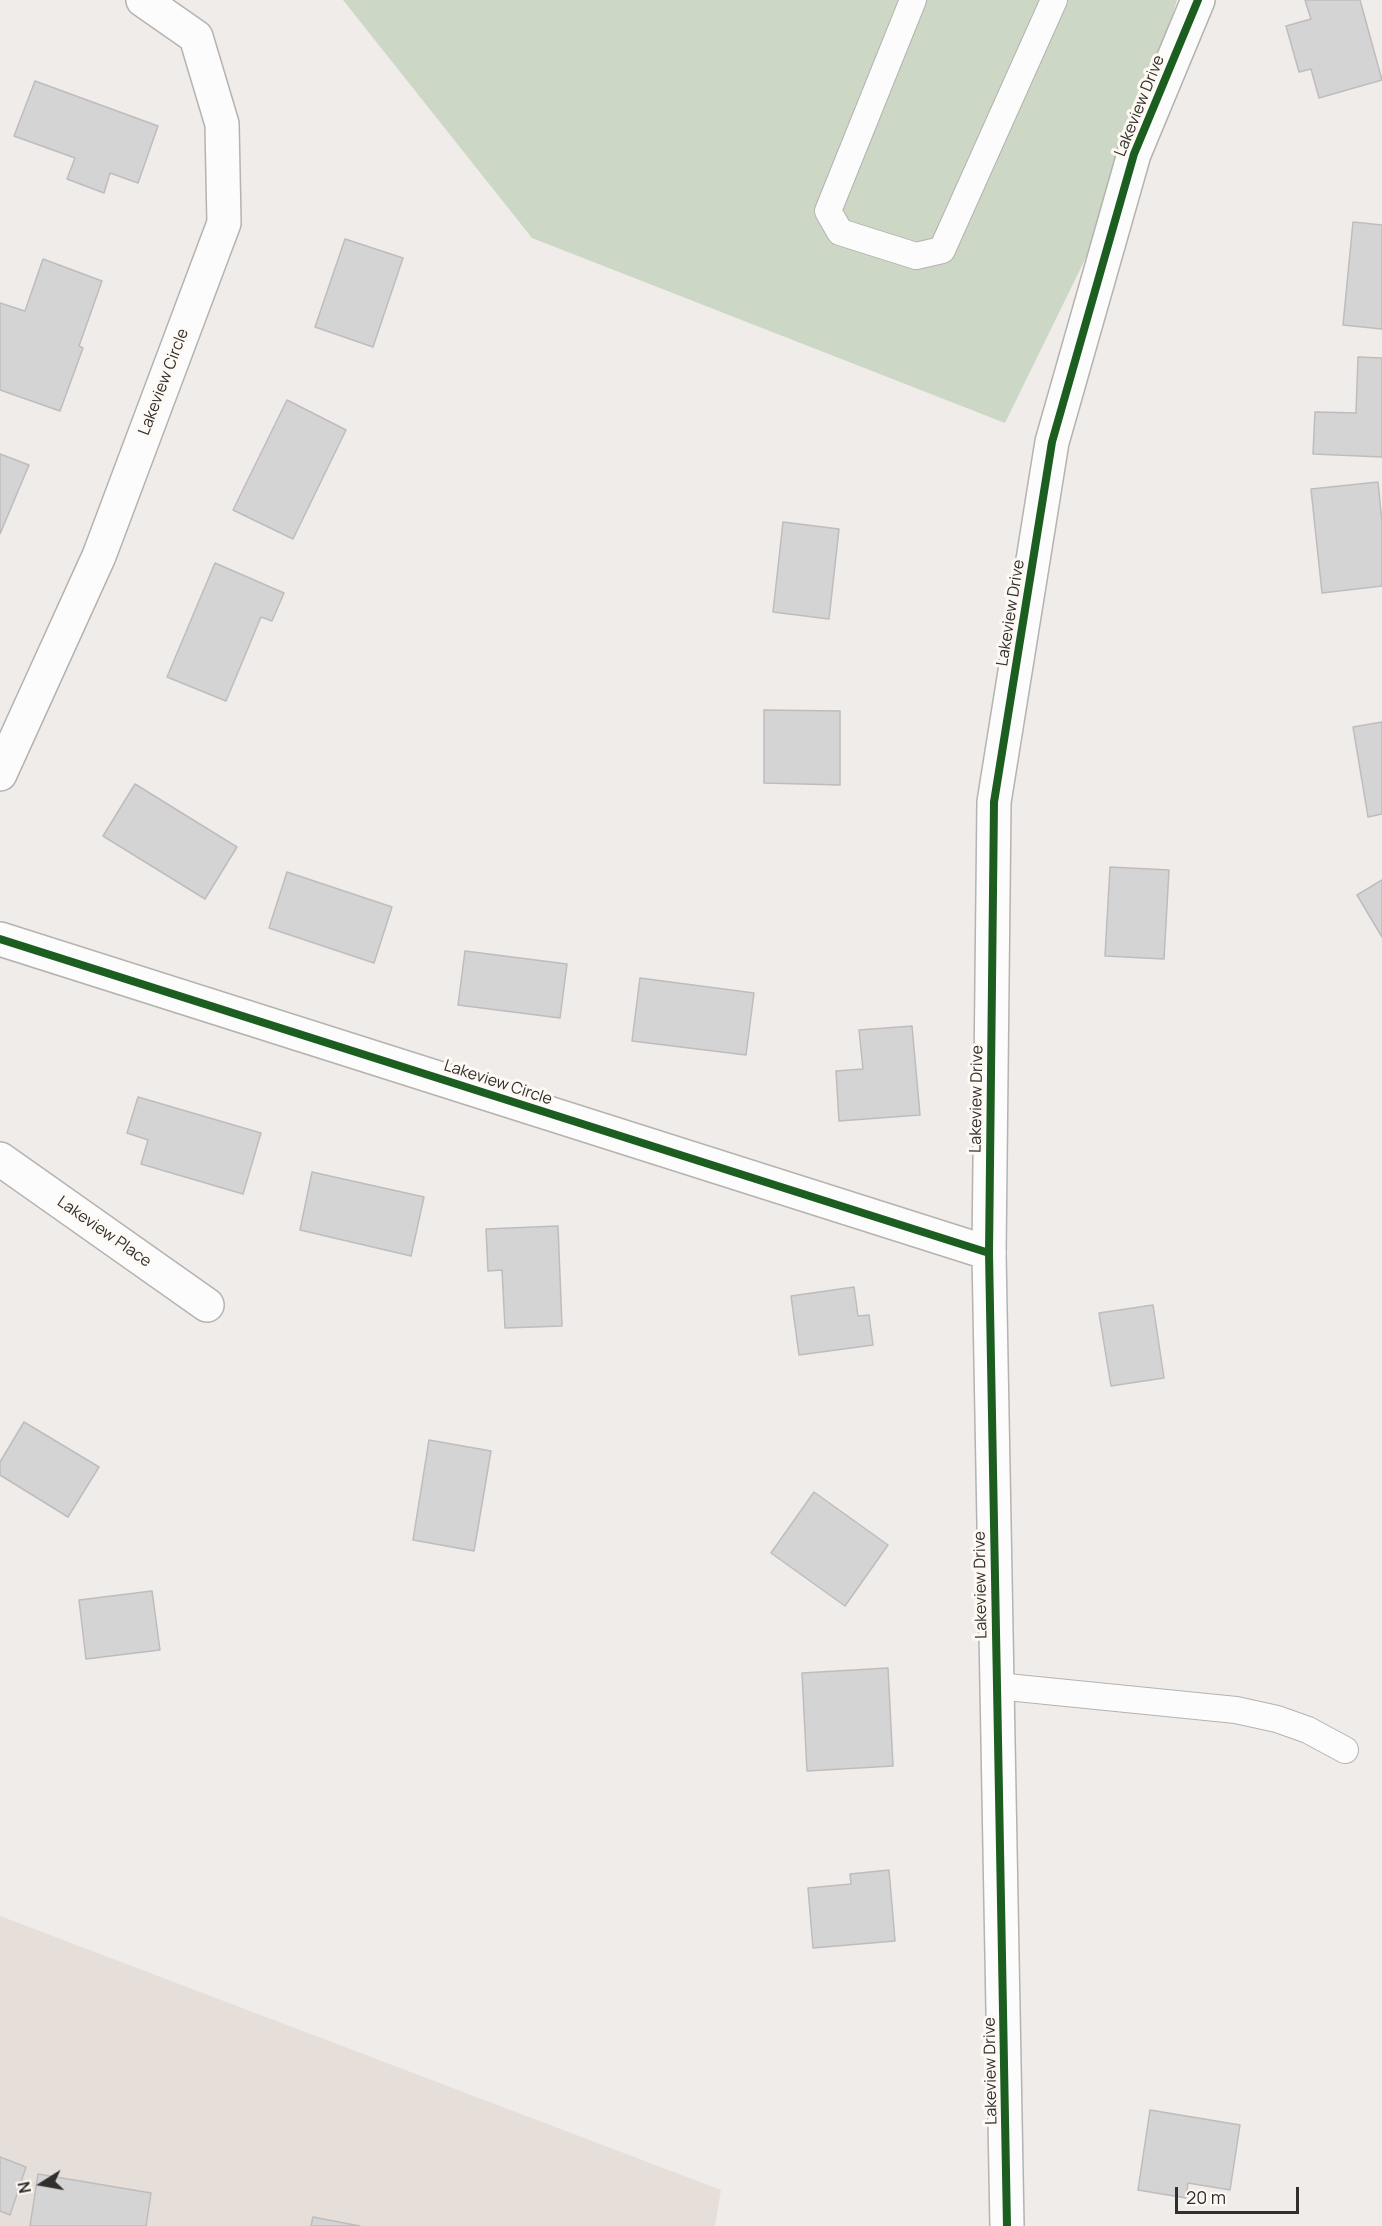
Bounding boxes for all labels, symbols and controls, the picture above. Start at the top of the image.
street label: Lakeview Drive [1111,52,1169,160]
street label: Lakeview Circle [135,326,193,438]
street label: Lakeview Drive [993,558,1029,668]
street label: Lakeview Drive [966,1045,988,1153]
street label: Lakeview Circle [441,1056,555,1110]
street label: Lakeview Place [53,1192,155,1272]
street label: Lakeview Drive [970,1531,992,1639]
street label: Lakeview Drive [980,2017,1002,2125]
north arrow [12,2154,72,2214]
scale bar [1178,2175,1302,2213]
text: N [12,2180,36,2195]
text: 20 m [1186,2185,1226,2209]

